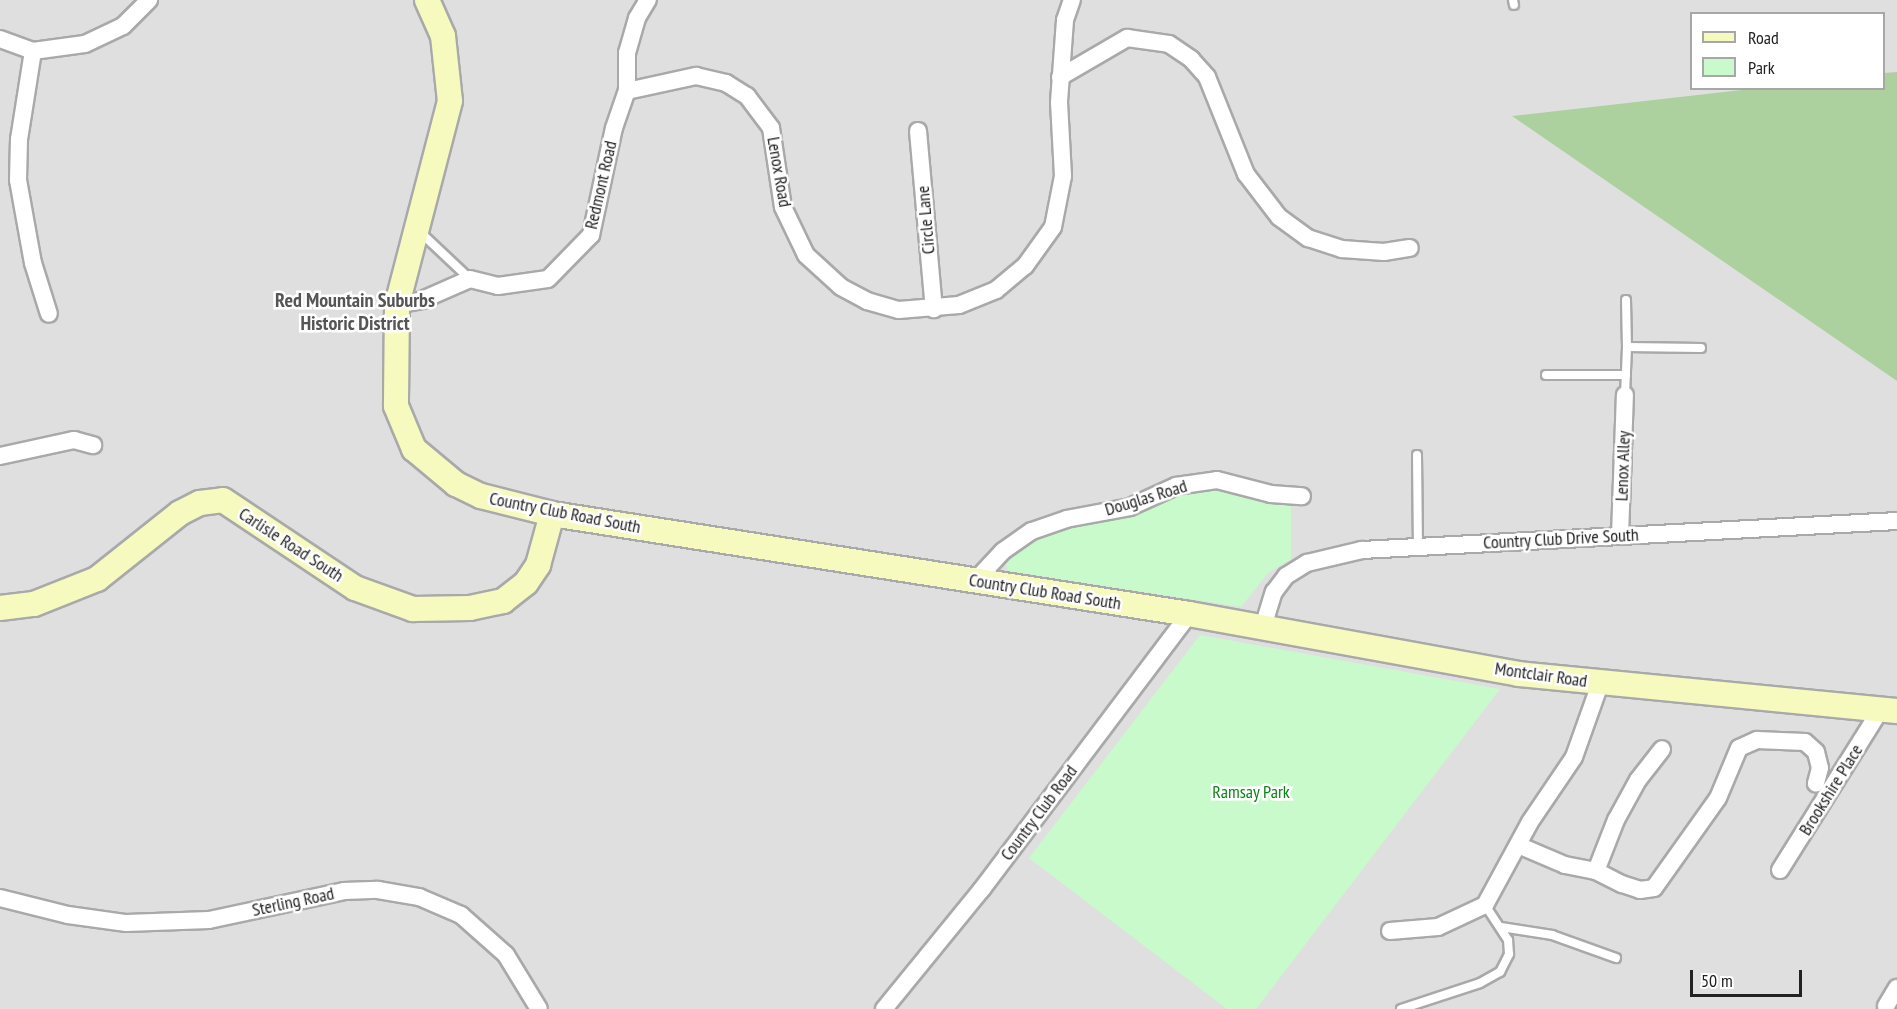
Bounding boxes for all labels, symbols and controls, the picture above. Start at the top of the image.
legend [1690,12,1885,90]
text: Road [1748,26,1779,49]
text: Park [1748,56,1775,79]
street label: Lenox Road [762,135,796,209]
street label: Redmont Road [580,139,622,231]
street label: Circle Lane [912,185,940,255]
district label: Red Mountain Suburbs Historic District [275,289,435,336]
street label: Lenox Alley [1611,430,1635,502]
street label: Douglas Road [1102,475,1190,521]
street label: Country Club Road South [487,488,643,538]
street label: Carlisle Road South [235,503,347,587]
street label: Country Club Drive South [1482,524,1640,554]
street label: Country Club Road South [967,569,1123,615]
street label: Montclair Road [1493,658,1589,692]
street label: Brookshire Place [1795,741,1867,839]
street label: Country Club Road [996,761,1082,865]
park label: Ramsay Park [1212,781,1290,803]
street label: Sterling Road [250,883,336,921]
scale bar [1693,958,1806,996]
text: 50 m [1701,969,1733,992]

